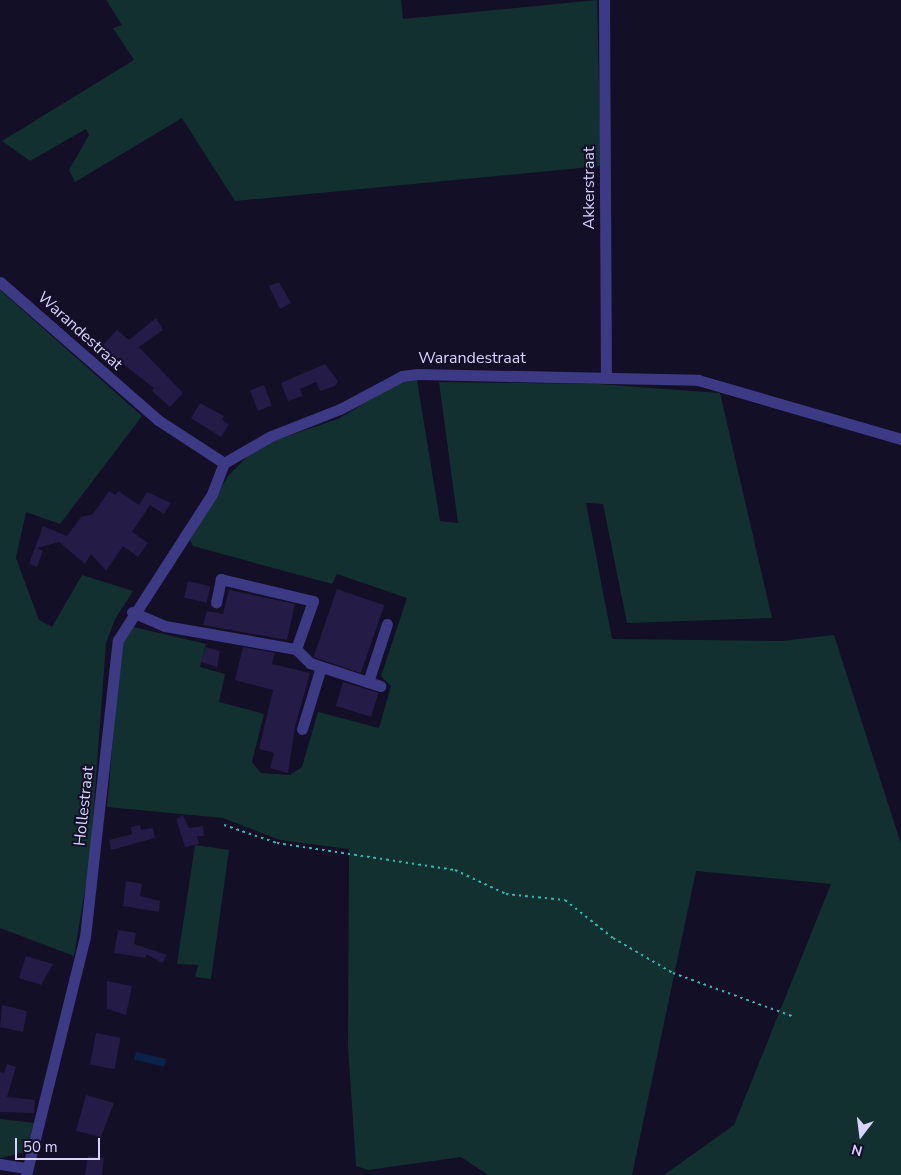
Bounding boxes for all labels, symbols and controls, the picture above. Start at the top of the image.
street label: Akkerstraat [579,146,599,230]
street label: Warandestraat [34,288,126,374]
street label: Warandestraat [418,348,526,368]
street label: Hollestraat [70,765,98,847]
north arrow [836,1110,886,1160]
scale bar [18,1128,102,1160]
text: 50 m [23,1137,58,1157]
text: N [849,1139,865,1161]

